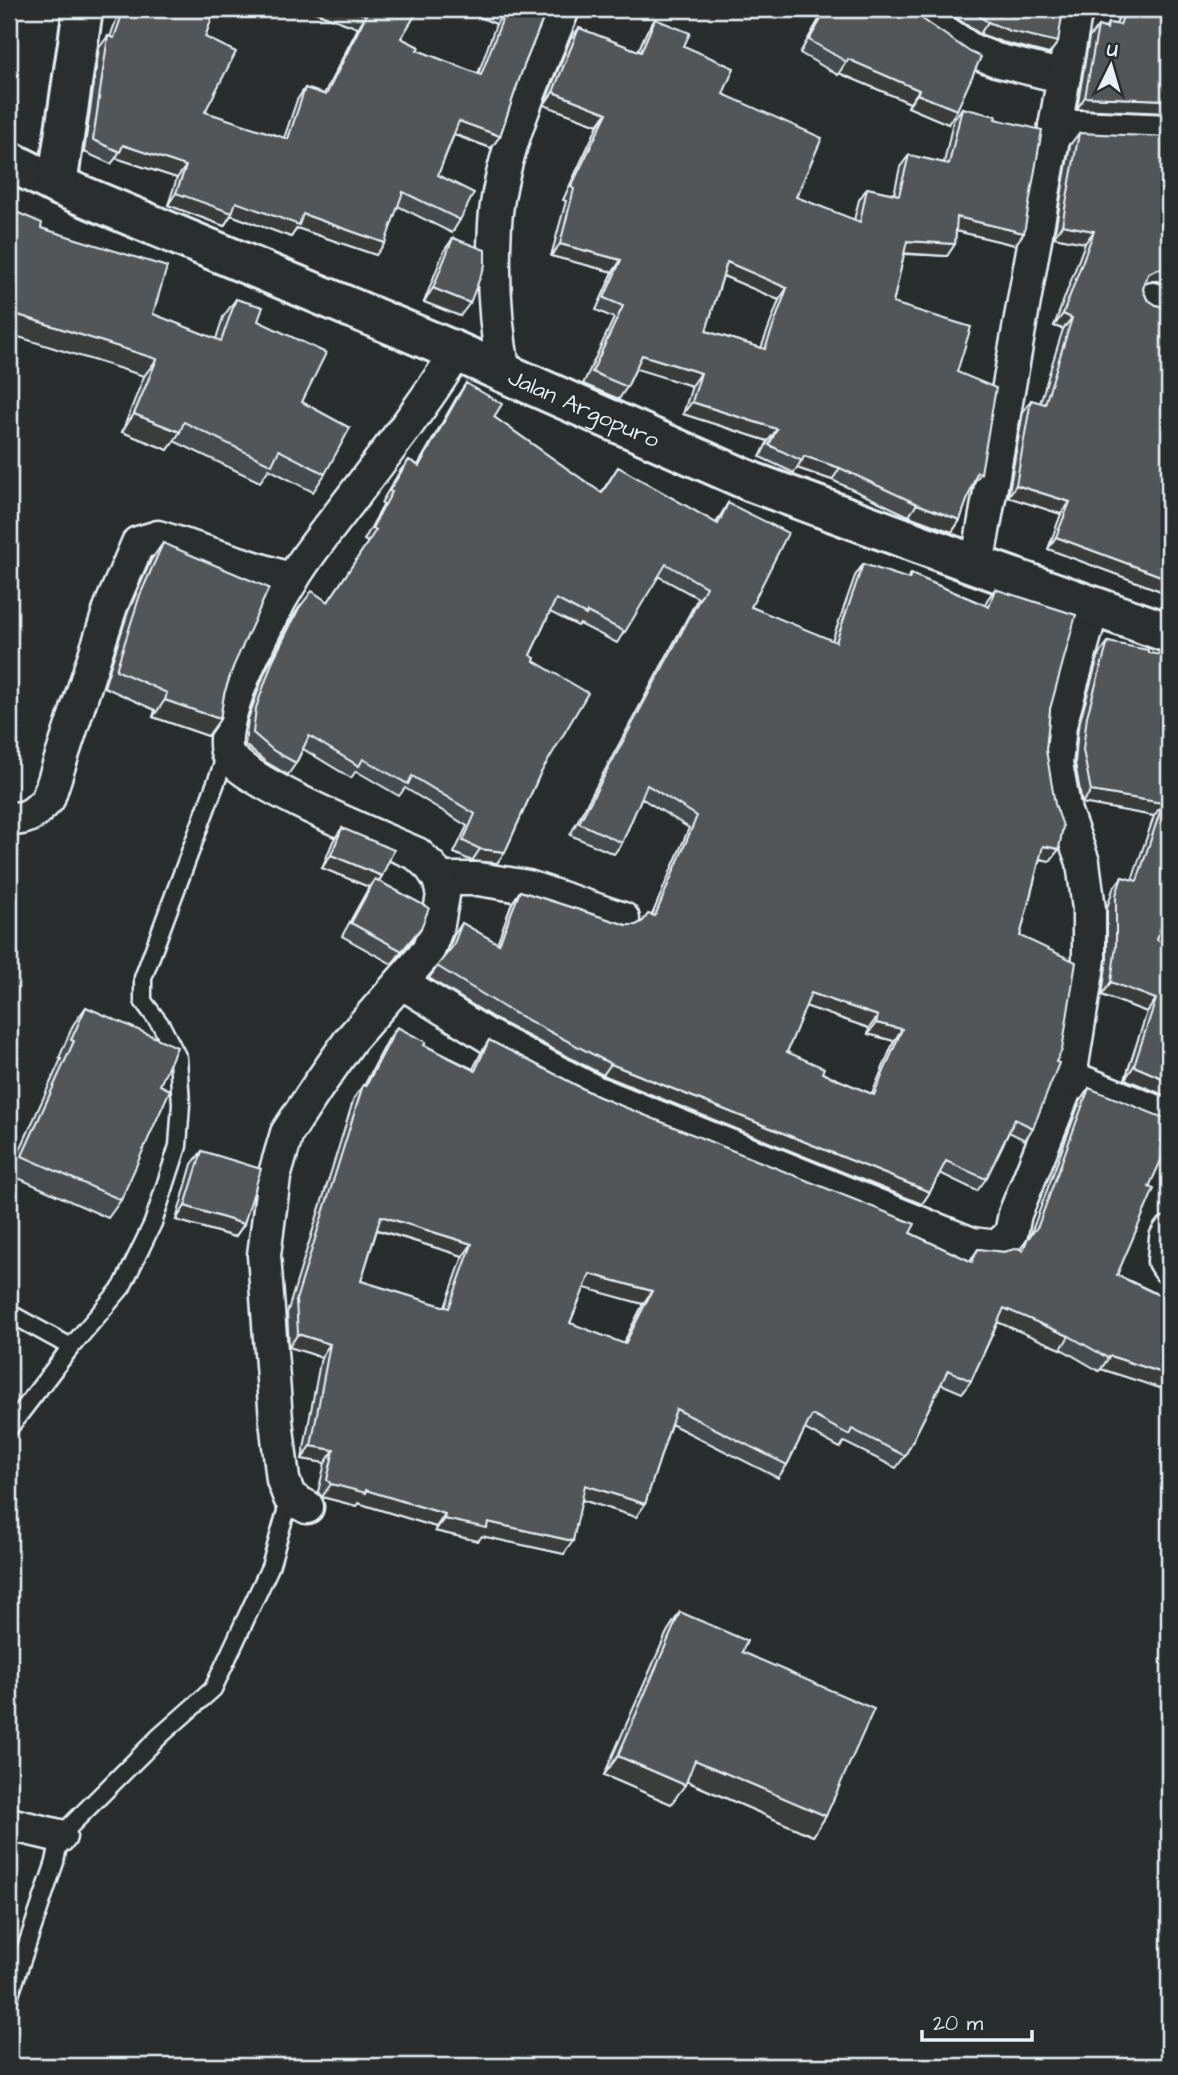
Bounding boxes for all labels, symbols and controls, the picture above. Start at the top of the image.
north arrow [1076,32,1146,102]
text: U [1106,37,1119,65]
street label: Jalan Argopuro [503,362,664,456]
scale bar [922,1998,1033,2042]
text: 20 m [933,2009,984,2038]

